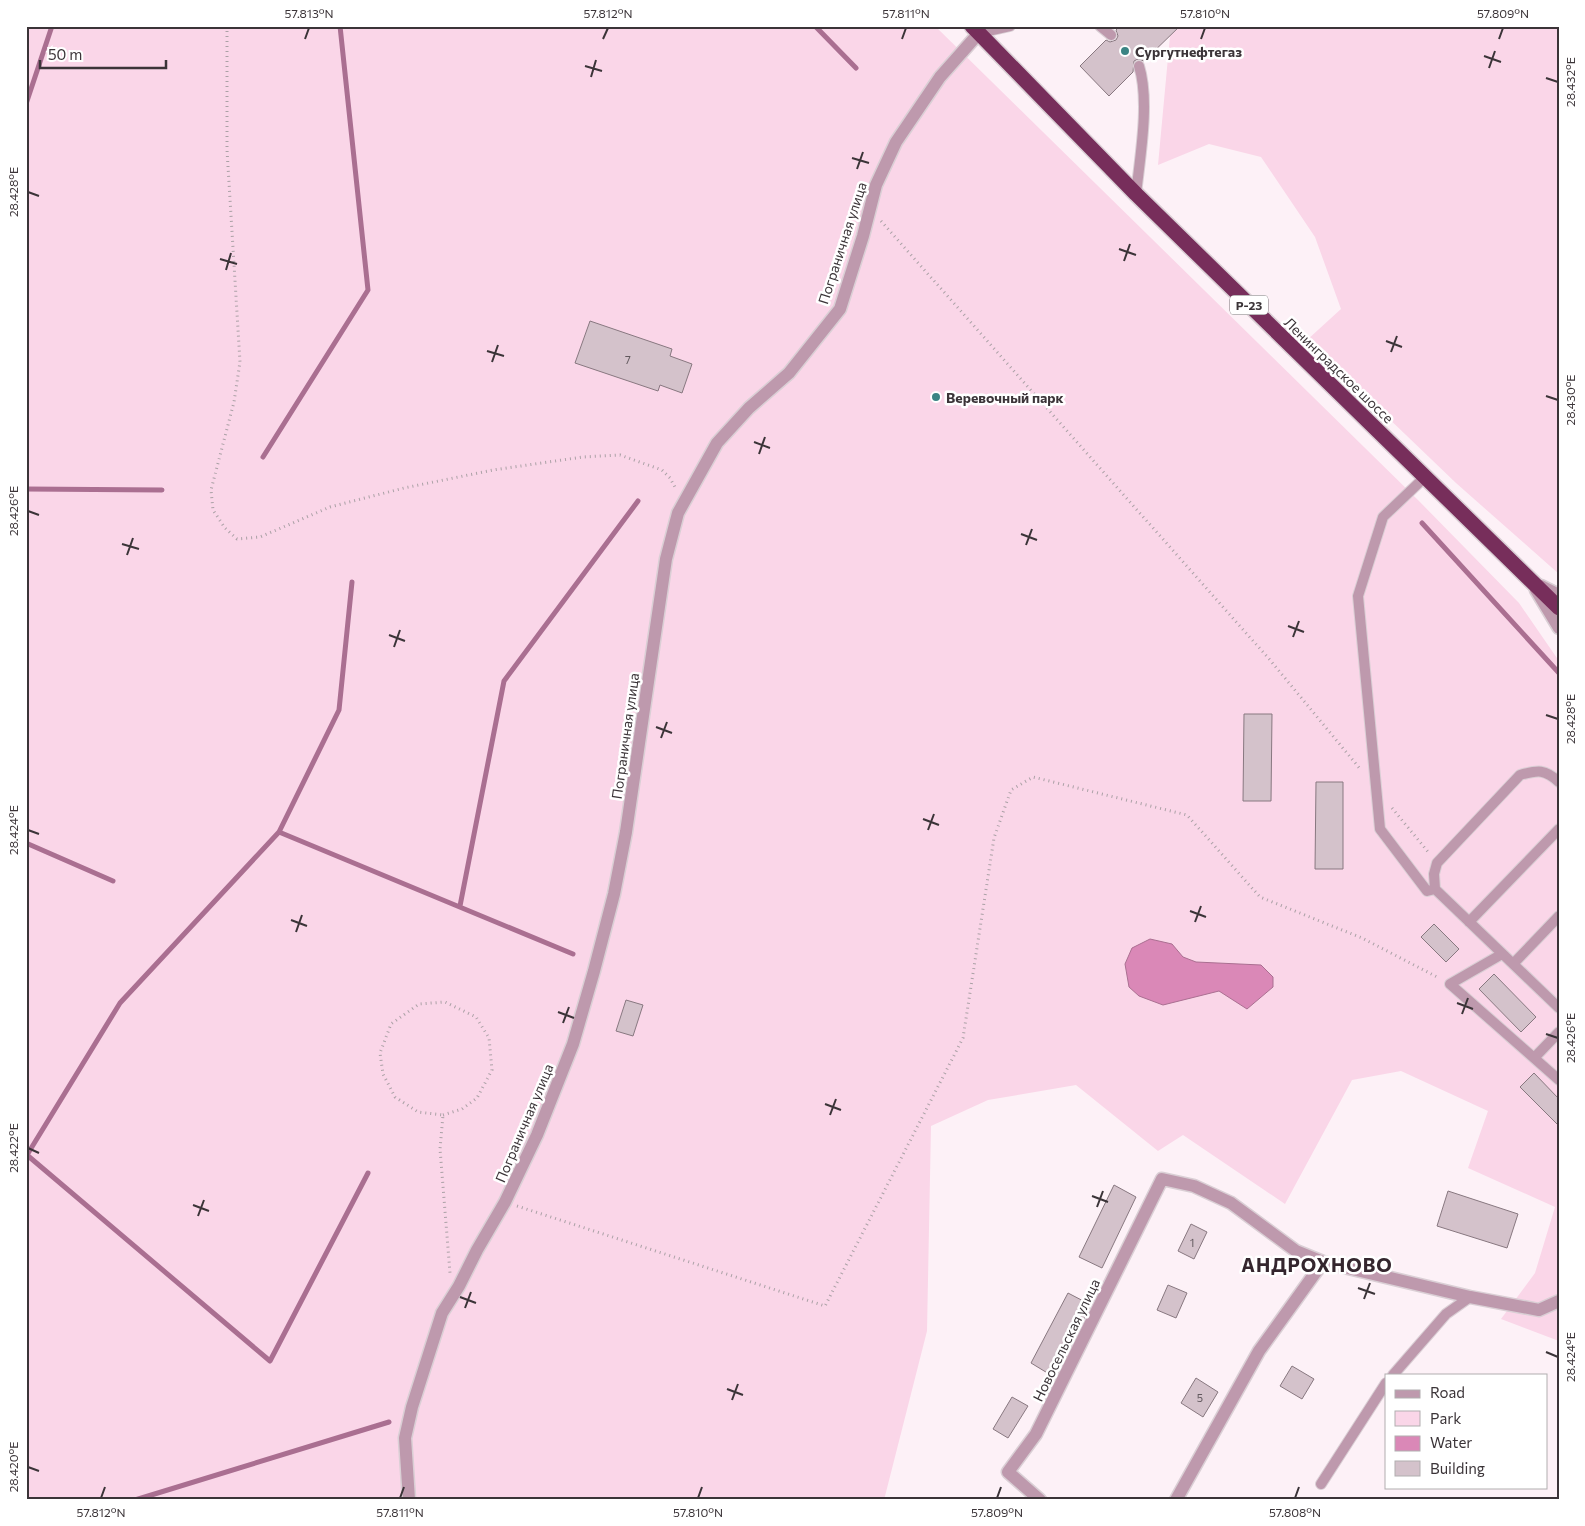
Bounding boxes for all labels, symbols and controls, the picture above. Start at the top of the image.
text: 57.813°N [285,6,333,20]
text: 57.812°N [584,6,632,20]
text: 57.811°N [882,6,930,20]
text: 57.810°N [1180,6,1230,20]
text: 57.809°N [1477,6,1529,20]
scale bar [40,38,166,70]
place label: Сургутнефтегаз [1135,43,1242,60]
text: 50 m [48,45,82,63]
marker: Сургутнефтегаз [1119,45,1131,57]
text: 28.432°E [1563,57,1577,107]
text: 28.428°E [6,167,20,217]
street label: Пограничная улица [814,180,870,306]
road number: Р-23 [1230,296,1268,314]
street label: Ленинградское шоссе [1281,313,1397,427]
house number: 7 [625,353,631,366]
text: 28.430°E [1563,375,1577,425]
place label: Веревочный парк [946,389,1064,406]
marker: Веревочный парк [930,391,942,403]
text: 28.426°E [6,486,20,536]
street label: Пограничная улица [608,672,642,800]
text: 28.428°E [1563,694,1577,744]
text: 28.424°E [6,805,20,855]
text: 28.426°E [1563,1013,1577,1063]
street label: Пограничная улица [491,1061,557,1185]
text: 28.422°E [6,1123,20,1173]
house number: 1 [1190,1236,1194,1249]
district label: АНДРОХНОВО [1241,1253,1393,1276]
street label: Новосельская улица [1029,1276,1103,1404]
text: 28.424°E [1563,1332,1577,1382]
legend [1385,1374,1548,1488]
text: Road [1430,1383,1465,1401]
house number: 5 [1197,1391,1203,1404]
text: Park [1430,1409,1461,1427]
text: Water [1430,1433,1472,1451]
text: 28.420°E [6,1442,20,1492]
text: Building [1430,1459,1485,1477]
text: 57.812°N [77,1505,125,1519]
text: 57.811°N [376,1505,424,1519]
text: 57.810°N [673,1505,723,1519]
text: 57.809°N [971,1505,1023,1519]
text: 57.808°N [1269,1505,1321,1519]

